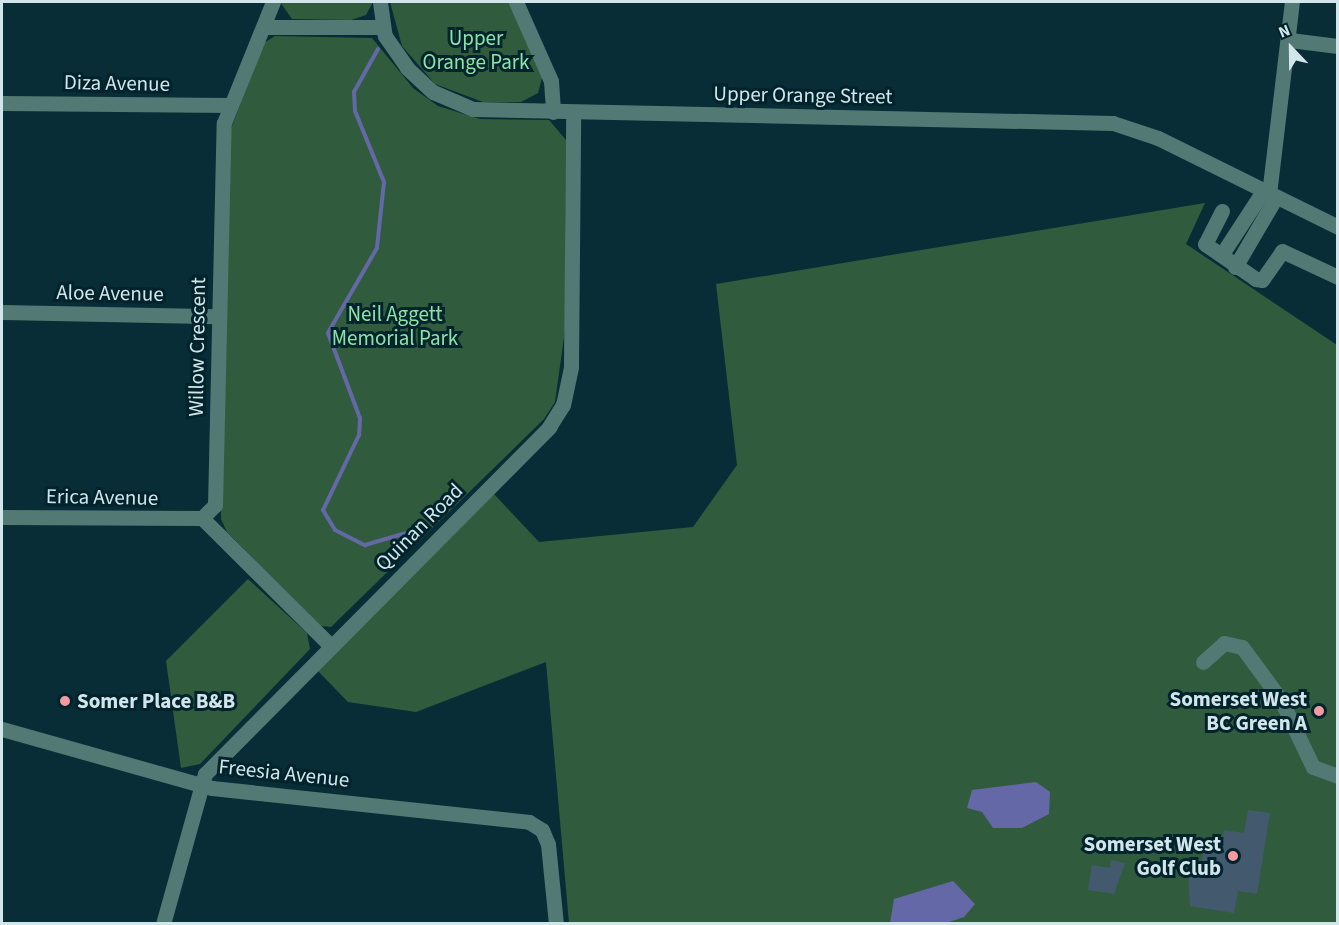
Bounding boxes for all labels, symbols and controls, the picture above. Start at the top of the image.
north arrow [1261,18,1321,78]
text: N [1275,19,1293,44]
park label: Upper Orange Park [423,25,529,75]
street label: Diza Avenue [64,69,170,97]
street label: Upper Orange Street [713,81,893,109]
street label: Willow Crescent [183,277,211,417]
street label: Aloe Avenue [56,279,164,307]
park label: Neil Aggett Memorial Park [332,301,458,351]
street label: Quinan Road [370,478,468,576]
street label: Erica Avenue [46,483,158,511]
place label: Somerset West BC Green A [1170,686,1307,736]
place label: Somer Place B&B [77,688,235,714]
marker: Somer Place B&B [58,694,72,708]
marker: Somerset West BC Green A [1312,704,1326,718]
street label: Freesia Avenue [217,754,351,792]
place label: Somerset West Golf Club [1084,831,1221,881]
marker: Somerset West Golf Club [1226,849,1240,863]

